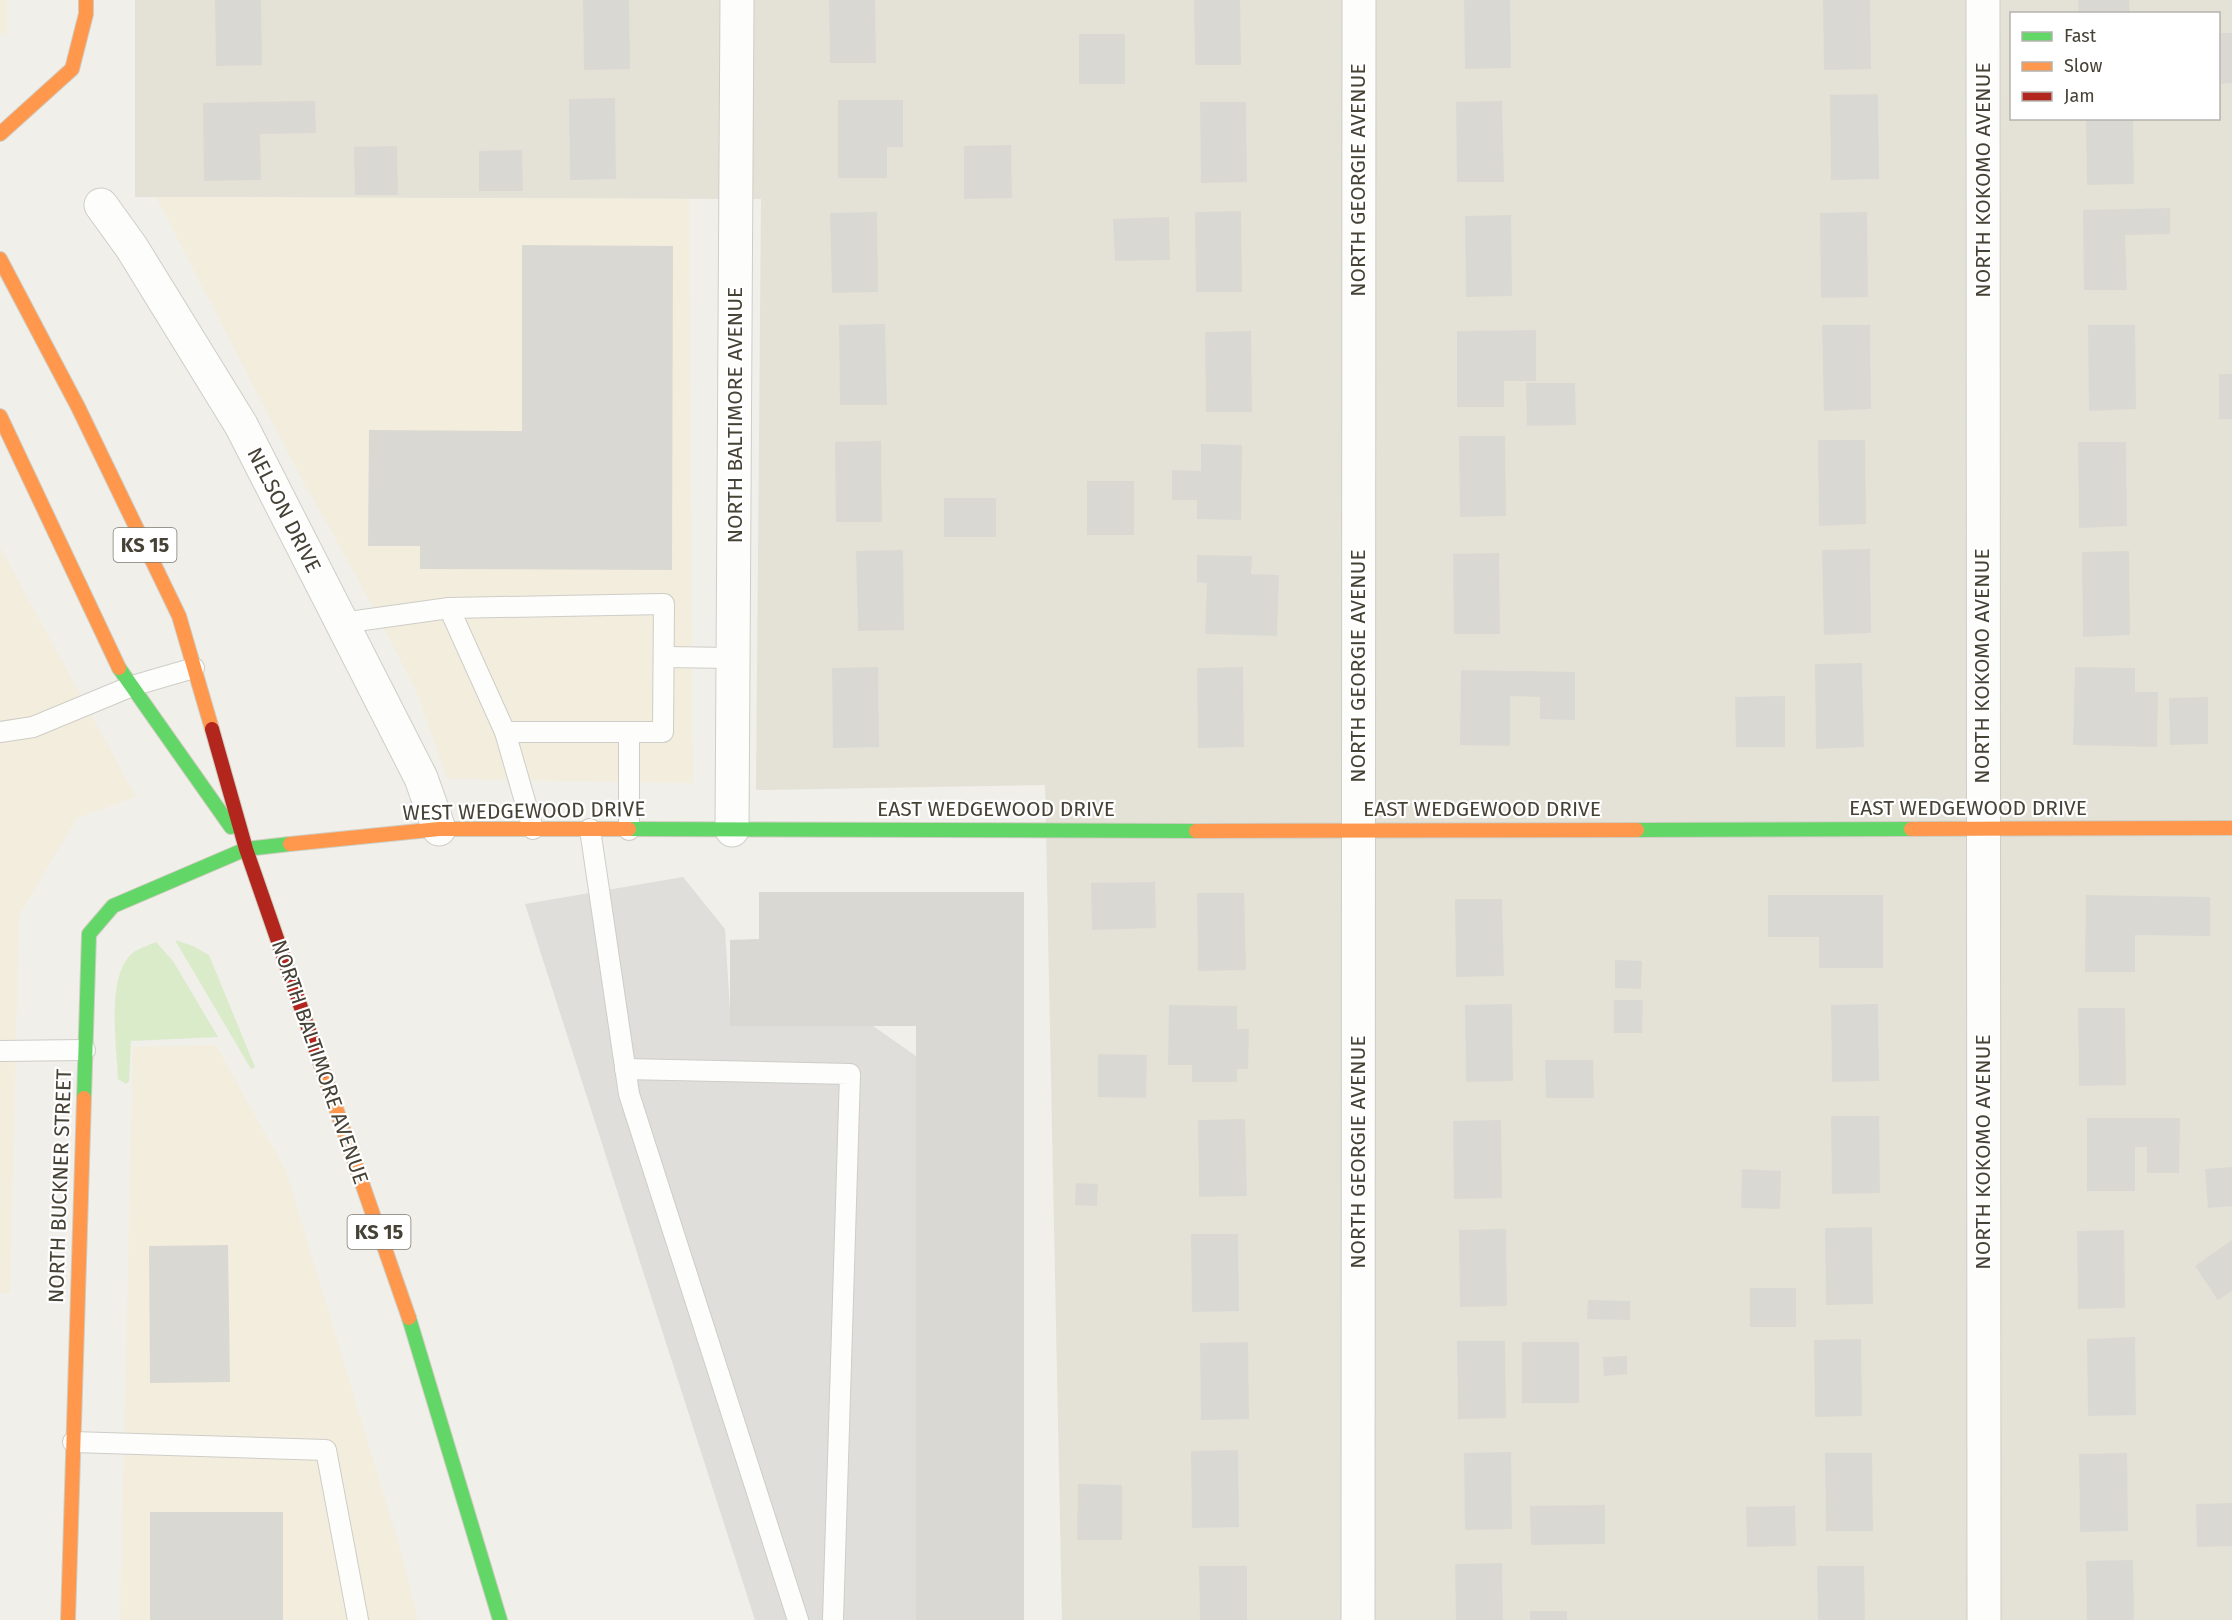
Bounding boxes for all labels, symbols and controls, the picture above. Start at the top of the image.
legend [2010,12,2220,120]
text: Fast [2064,25,2097,47]
text: Slow [2064,55,2103,77]
street label: NORTH KOKOMO AVENUE [1970,62,1996,298]
street label: NORTH GEORGIE AVENUE [1345,63,1371,297]
text: Jam [2064,85,2095,107]
street label: NORTH BALTIMORE AVENUE [722,287,748,543]
street label: NELSON DRIVE [241,443,327,577]
road number: KS 15 [114,528,176,562]
street label: NORTH KOKOMO AVENUE [1969,548,1995,784]
street label: NORTH GEORGIE AVENUE [1345,549,1371,783]
street label: EAST WEDGEWOOD DRIVE [1849,795,2087,821]
street label: WEST WEDGEWOOD DRIVE [402,796,646,826]
street label: EAST WEDGEWOOD DRIVE [877,796,1115,822]
street label: EAST WEDGEWOOD DRIVE [1363,796,1601,822]
street label: NORTH BALTIMORE AVENUE [266,936,374,1188]
street label: NORTH KOKOMO AVENUE [1970,1034,1996,1270]
street label: NORTH GEORGIE AVENUE [1345,1035,1371,1269]
street label: NORTH BUCKNER STREET [43,1068,77,1304]
road number: KS 15 [348,1215,410,1249]

